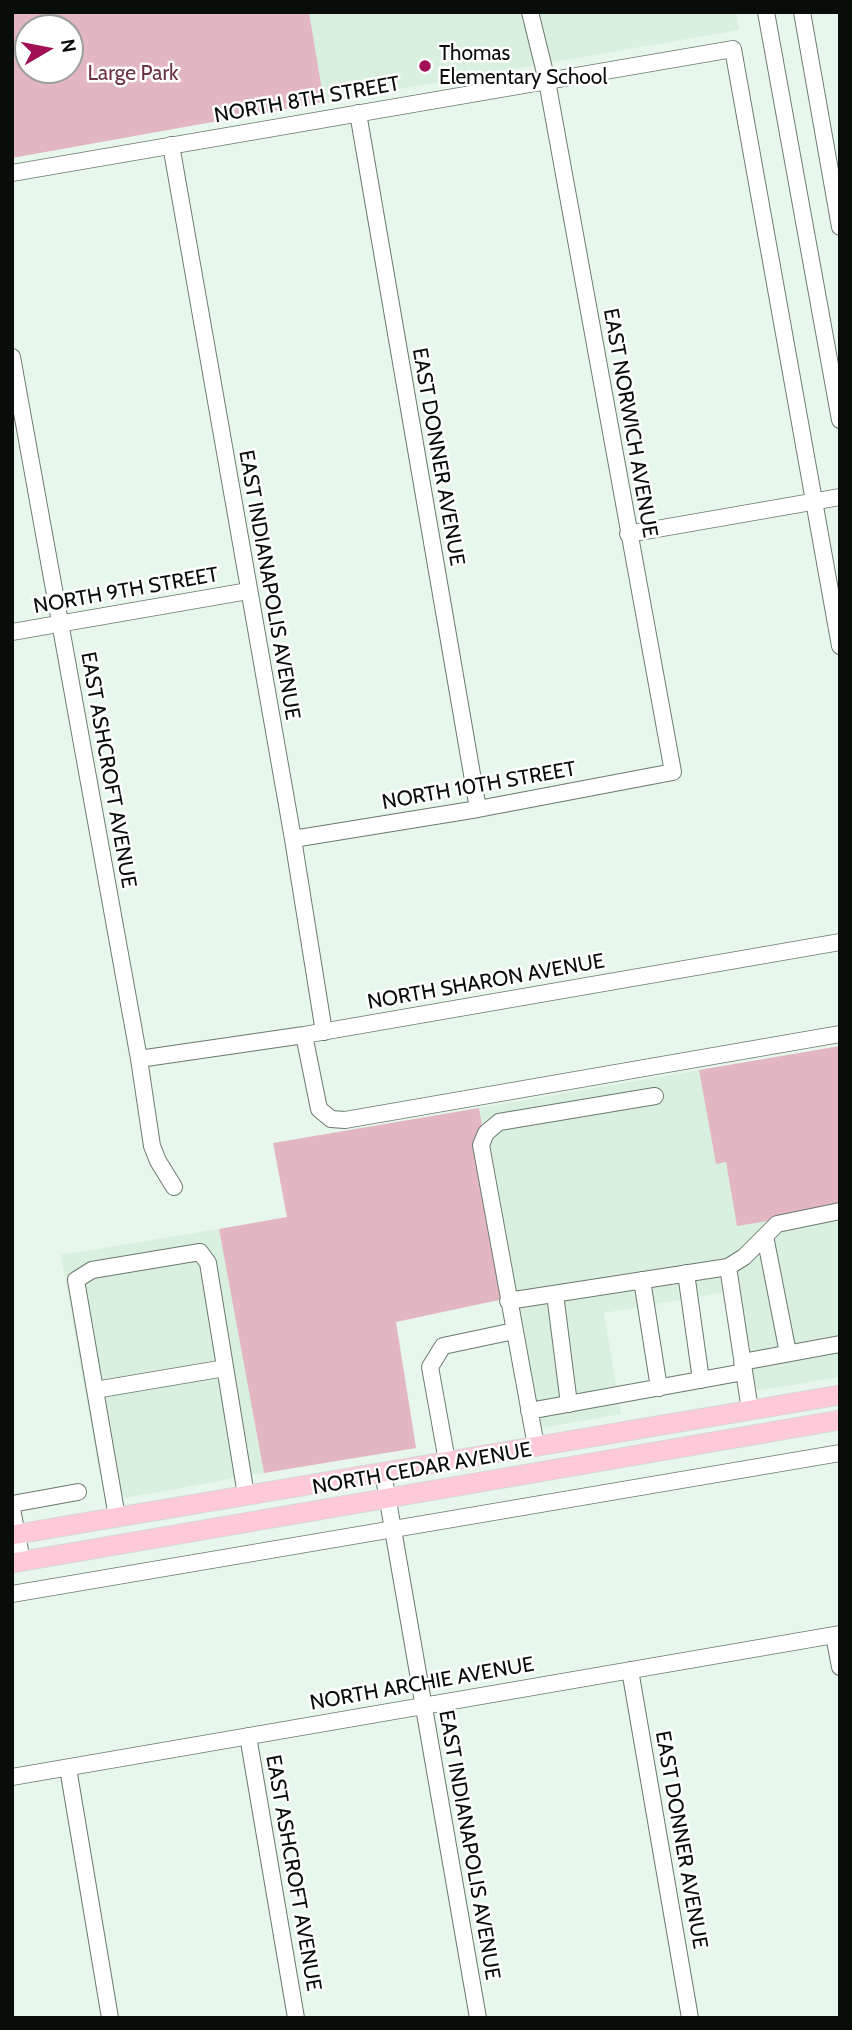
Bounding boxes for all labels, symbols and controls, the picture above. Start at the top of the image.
north arrow [14,14,84,84]
text: N [56,37,81,54]
place label: Thomas Elementary School [439,41,607,91]
marker: Thomas Elementary School [417,58,433,74]
park label: Large Park [88,61,178,87]
street label: NORTH 8TH STREET [212,71,402,129]
street label: EAST NORWICH AVENUE [597,307,663,539]
street label: EAST DONNER AVENUE [406,346,470,568]
street label: EAST INDIANAPOLIS AVENUE [233,448,305,722]
street label: NORTH 9TH STREET [32,562,220,620]
street label: EAST ASHCROFT AVENUE [75,650,141,890]
street label: NORTH 10TH STREET [380,757,578,815]
street label: NORTH SHARON AVENUE [365,949,607,1015]
street label: NORTH CEDAR AVENUE [311,1437,533,1501]
street label: NORTH ARCHIE AVENUE [308,1652,536,1716]
street label: EAST INDIANAPOLIS AVENUE [433,1708,505,1982]
street label: EAST DONNER AVENUE [649,1729,713,1951]
street label: EAST ASHCROFT AVENUE [260,1753,326,1993]

